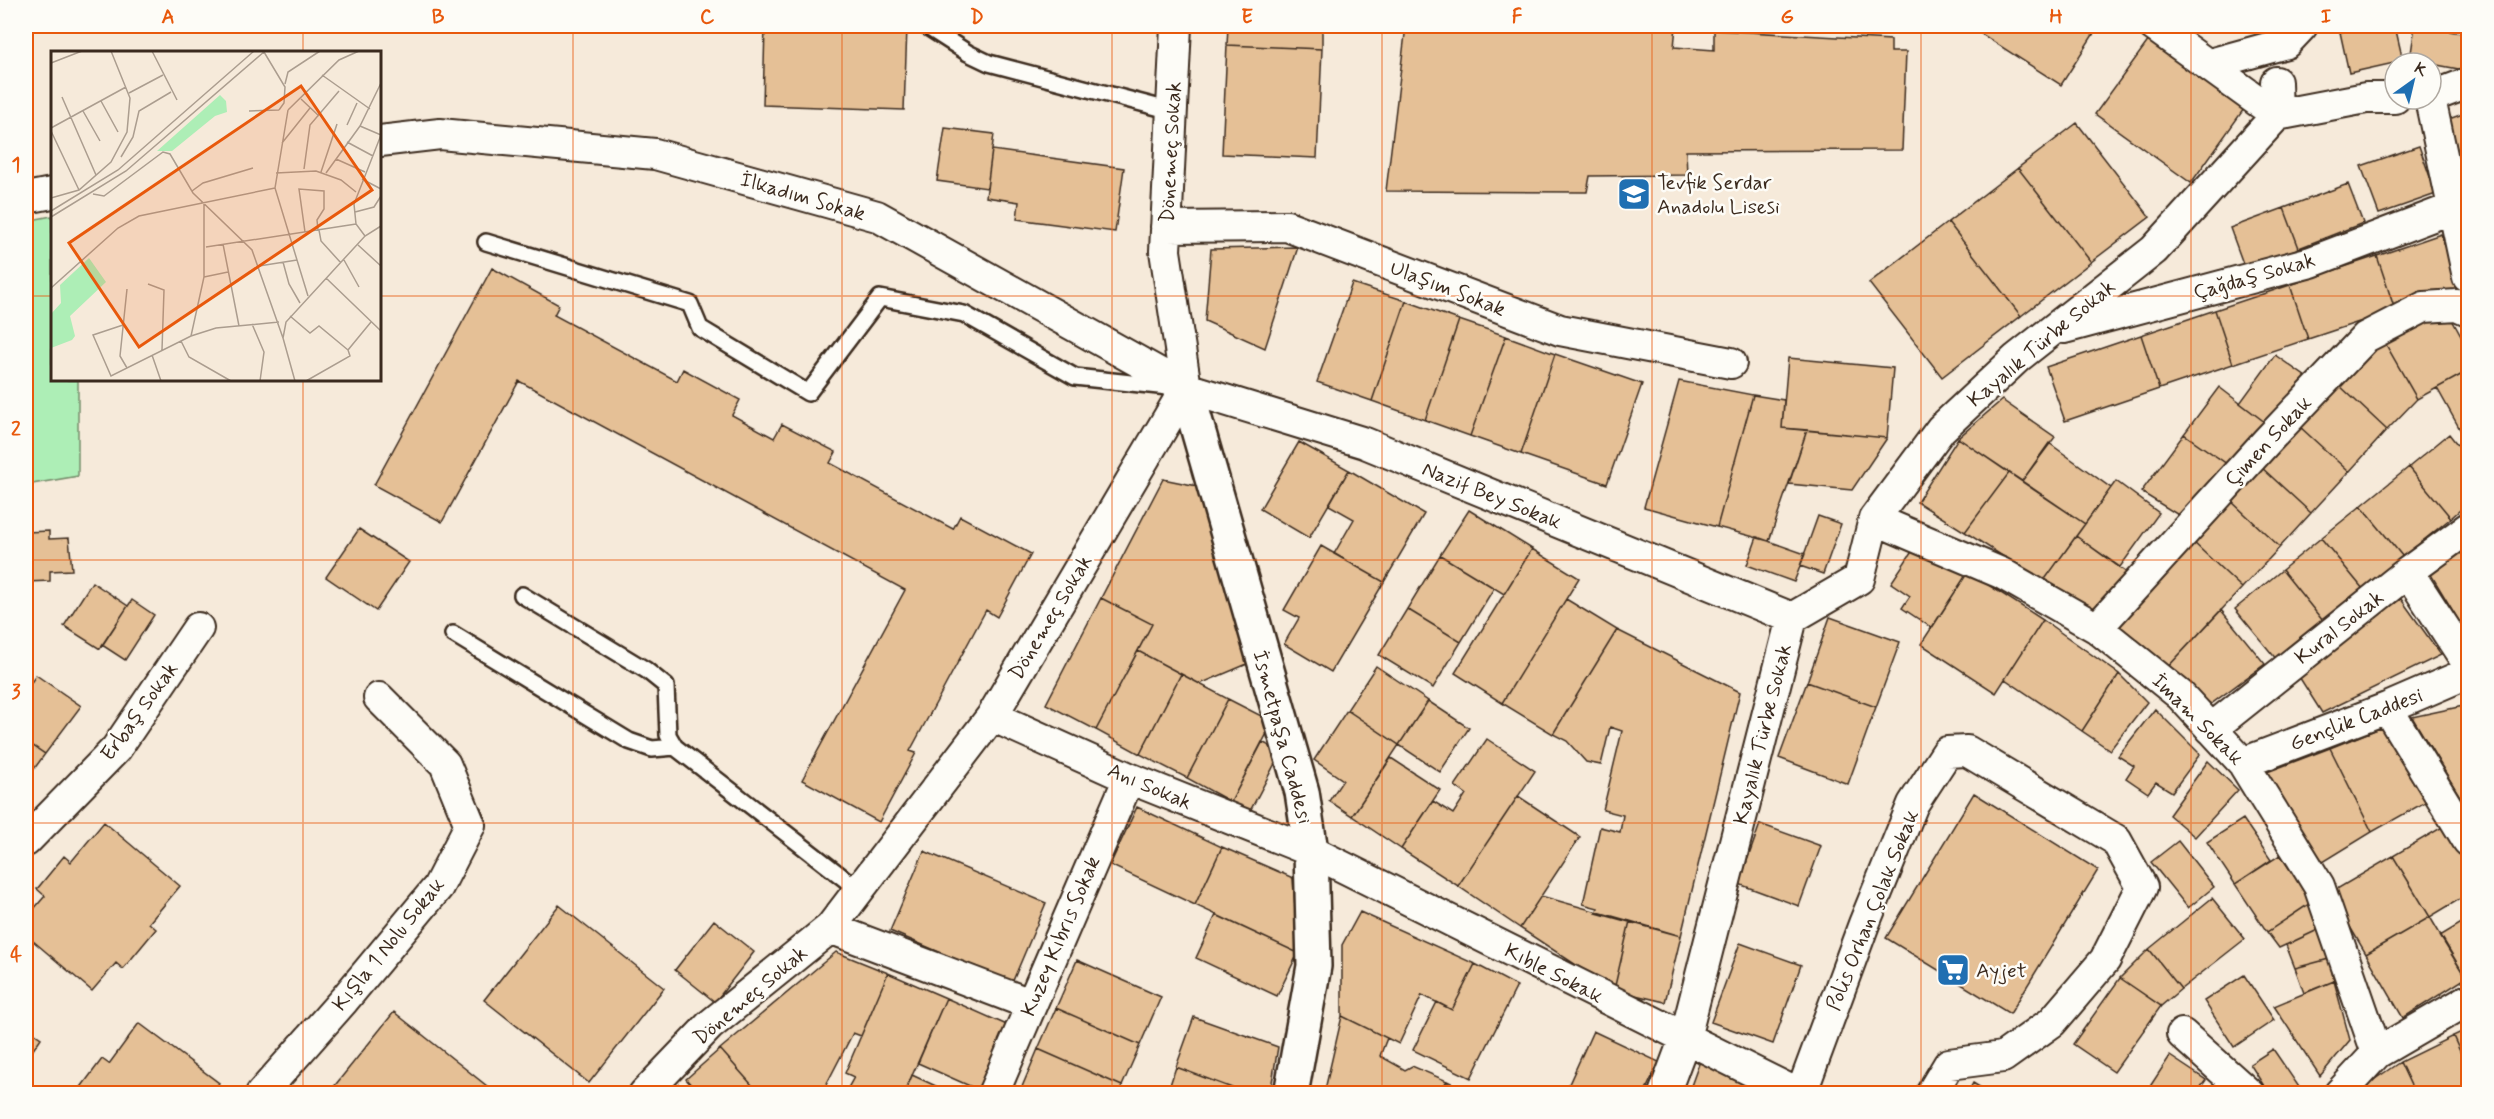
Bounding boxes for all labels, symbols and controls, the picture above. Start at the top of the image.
text: A [161,4,175,31]
text: B [432,4,445,31]
text: C [700,4,715,31]
text: D [970,4,984,31]
text: E [1241,4,1253,31]
text: F [1512,4,1523,31]
text: G [1780,4,1794,31]
text: H [2049,4,2063,31]
text: I [2321,4,2331,31]
inset map [51,51,381,381]
north arrow [2383,51,2443,111]
text: K [2410,58,2432,82]
street label: Dönemeç Sokak [1153,81,1189,223]
text: 1 [12,152,20,179]
street label: İlkadım Sokak [737,166,869,228]
place label: Tevfik Serdar Anadolu Lisesi [1657,169,1780,221]
school or university icon: Tevfik Serdar Anadolu Lisesi [1616,176,1652,212]
street label: Çağdaş Sokak [2190,246,2318,308]
street label: Ulaşım Sokak [1386,254,1510,324]
street label: Kayalık Türbe Sokak [1962,274,2122,414]
street label: Çimen Sokak [2219,390,2318,493]
text: 2 [11,416,21,443]
street label: Nazif Bey Sokak [1418,455,1566,537]
street label: Dönemeç Sokak [1002,550,1099,685]
street label: Kural Sokak [2289,584,2390,671]
street label: Kayalık Türbe Sokak [1727,641,1799,827]
street label: İsmetpaşa Caddesi [1245,647,1319,827]
street label: Erbaş Sokak [94,656,185,767]
street label: İmam Sokak [2145,668,2250,772]
text: 3 [11,679,21,706]
street label: Gençlik Caddesi [2286,682,2427,758]
street label: Anı Sokak [1103,757,1196,817]
street label: Polis Orhan Çolak Sokak [1820,806,1926,1015]
street label: Kuzey Kıbrıs Sokak [1014,852,1108,1021]
street label: Kışla 1 Nolu Sokak [326,872,451,1017]
street label: Kıble Sokak [1499,937,1608,1011]
street label: Dönemeç Sokak [688,940,814,1052]
text: 4 [10,942,22,969]
supermarket icon: Ayjet [1935,952,1971,988]
place label: Ayjet [1976,957,2027,985]

